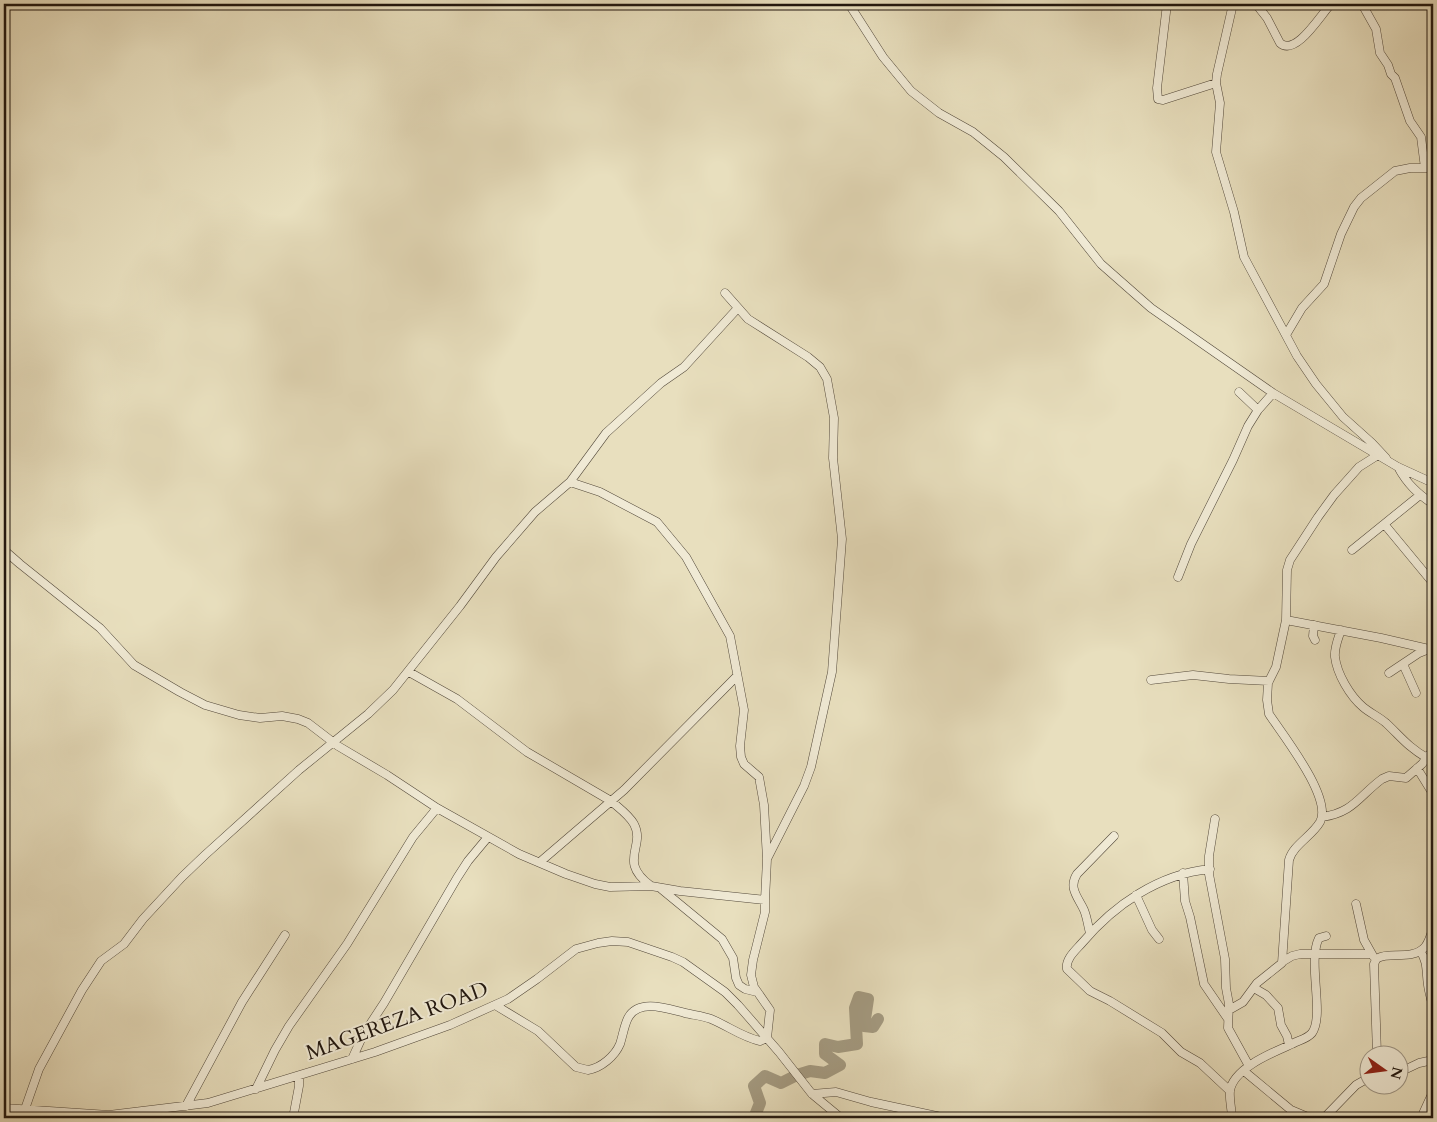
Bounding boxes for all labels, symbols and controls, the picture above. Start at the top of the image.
street label: MAGEREZA ROAD [302,975,492,1067]
north arrow [1360,1044,1410,1094]
text: N [1385,1065,1407,1081]

